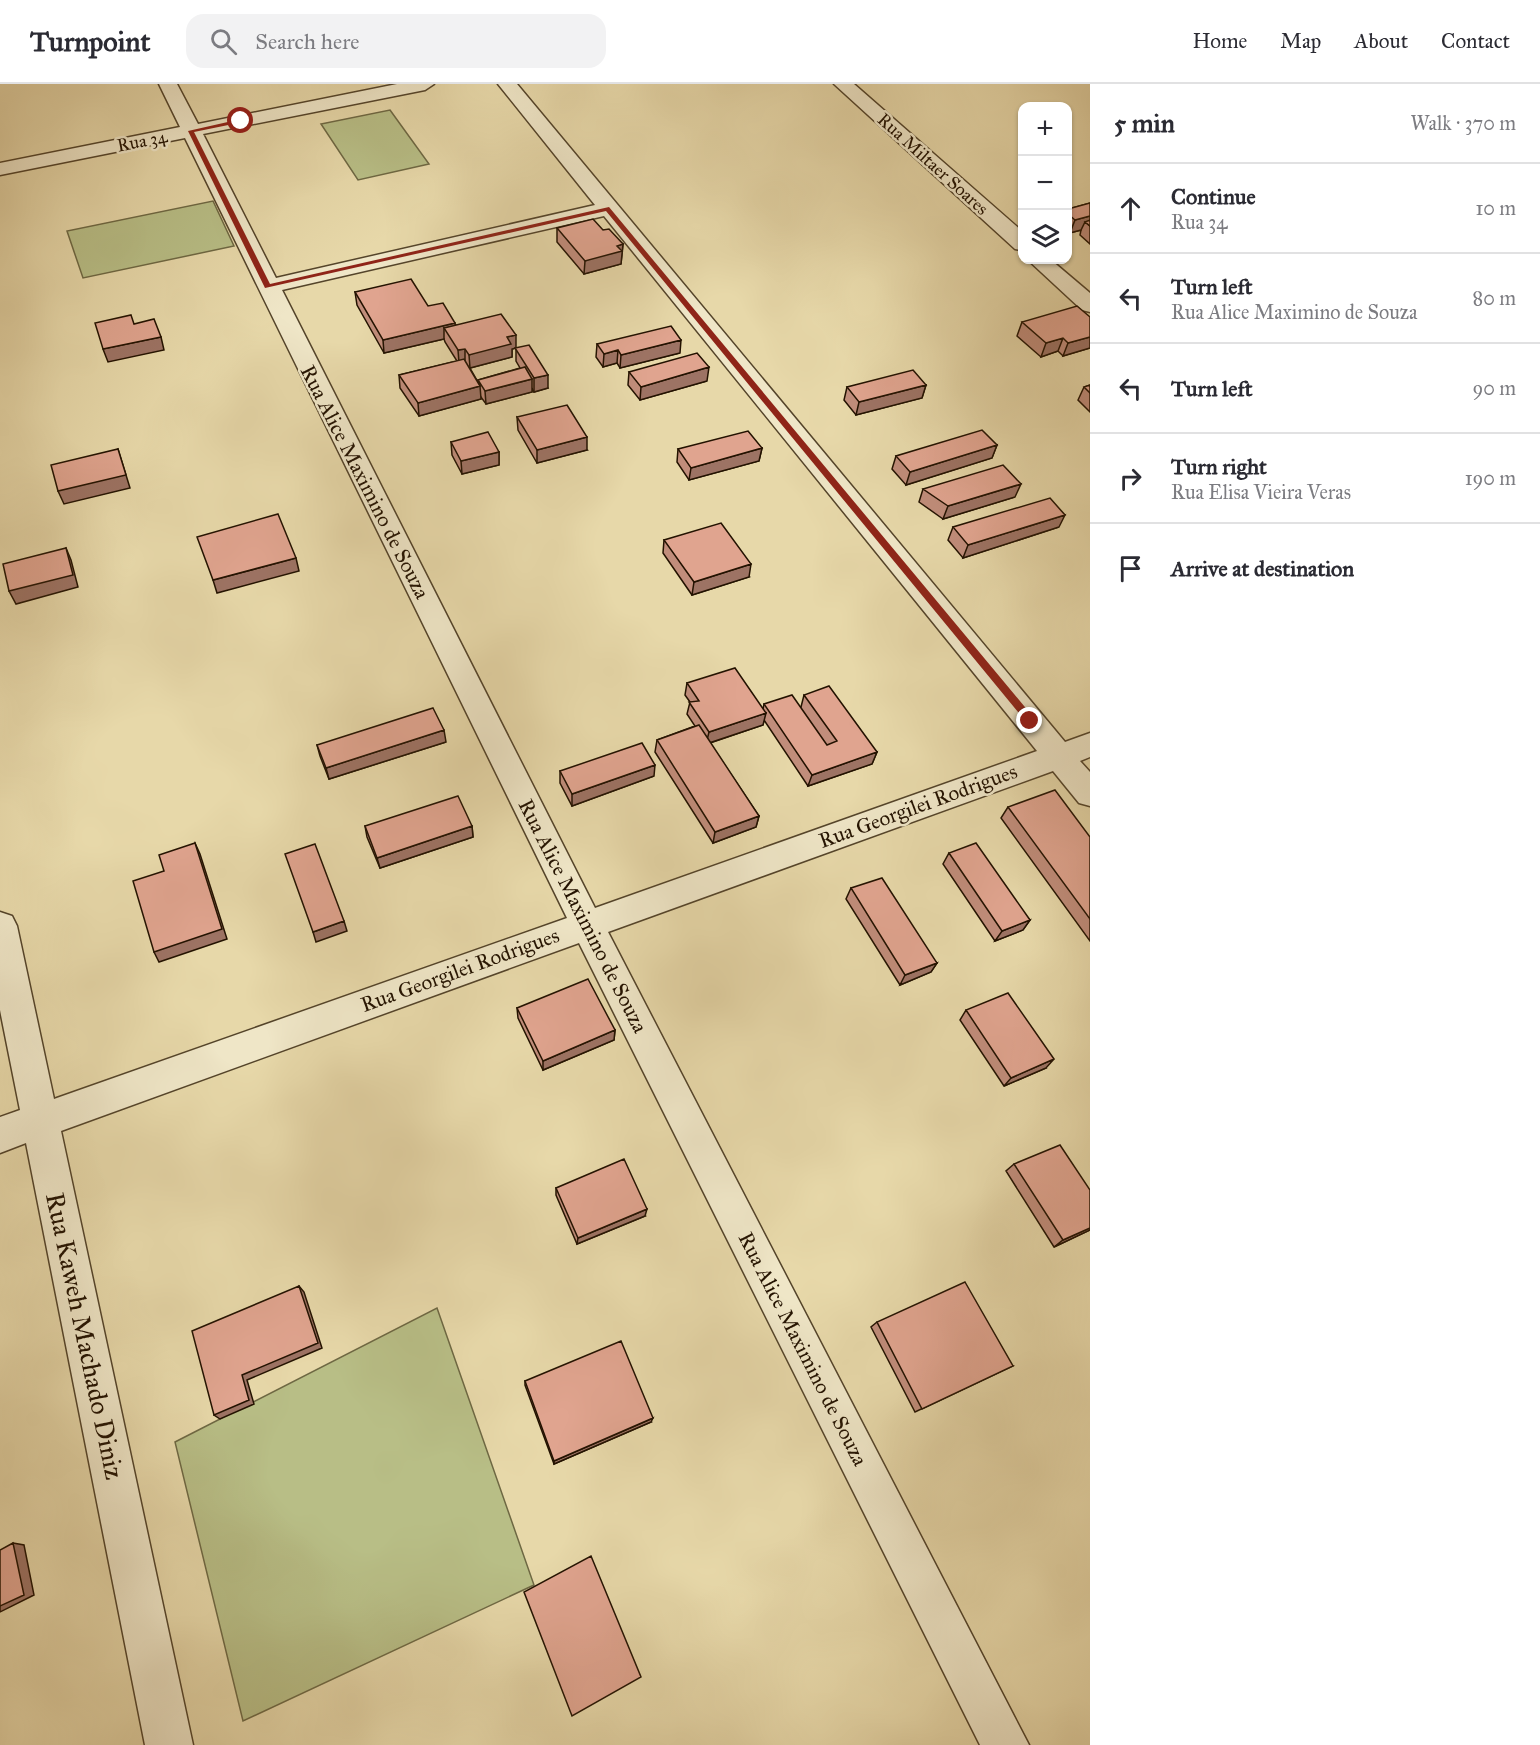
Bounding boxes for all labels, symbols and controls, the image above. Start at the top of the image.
search box [186,14,606,68]
text: Turnpoint [30,24,150,59]
icon: search [207,25,240,58]
text: Search here [255,28,359,55]
text: Home [1192,28,1247,54]
text: Map [1280,28,1321,54]
text: About [1354,28,1408,54]
text: Contact [1441,28,1510,54]
map controls [1018,102,1072,264]
button: + [1018,102,1072,156]
route start [227,107,253,133]
text: 5 min [1114,107,1175,139]
street label: Rua Miltaer Soares [873,108,993,220]
text: Walk · 370 m [1410,111,1516,135]
street label: Rua 34 [115,125,170,157]
button: − [1018,156,1072,210]
text: Continue [1171,183,1256,210]
icon: ahead [1114,192,1147,225]
text: 10 m [1475,196,1516,220]
button: layers [1018,210,1072,264]
text: Rua 34 [1171,210,1227,234]
text: Turn left [1171,273,1253,300]
icon: left [1114,282,1147,315]
text: 80 m [1473,286,1516,310]
text: Rua Alice Maximino de Souza [1171,300,1418,324]
street label: Rua Alice Maximino de Souza [295,361,435,603]
icon: left [1114,372,1147,405]
text: Turn left [1171,375,1253,402]
text: 90 m [1473,376,1516,400]
text: Turn right [1171,453,1267,480]
icon: right [1114,462,1147,495]
text: 190 m [1465,466,1516,490]
text: Rua Elisa Vieira Veras [1171,480,1351,504]
icon: arrive [1114,552,1147,585]
text: Arrive at destination [1171,555,1354,582]
route end [1016,707,1042,733]
street label: Rua Georgilei Rodrigues [815,758,1021,854]
street label: Rua Alice Maximino de Souza [513,795,653,1037]
street label: Rua Georgilei Rodrigues [357,922,563,1018]
street label: Rua Kaweh Machado Diniz [39,1190,131,1482]
street label: Rua Alice Maximino de Souza [733,1228,873,1470]

